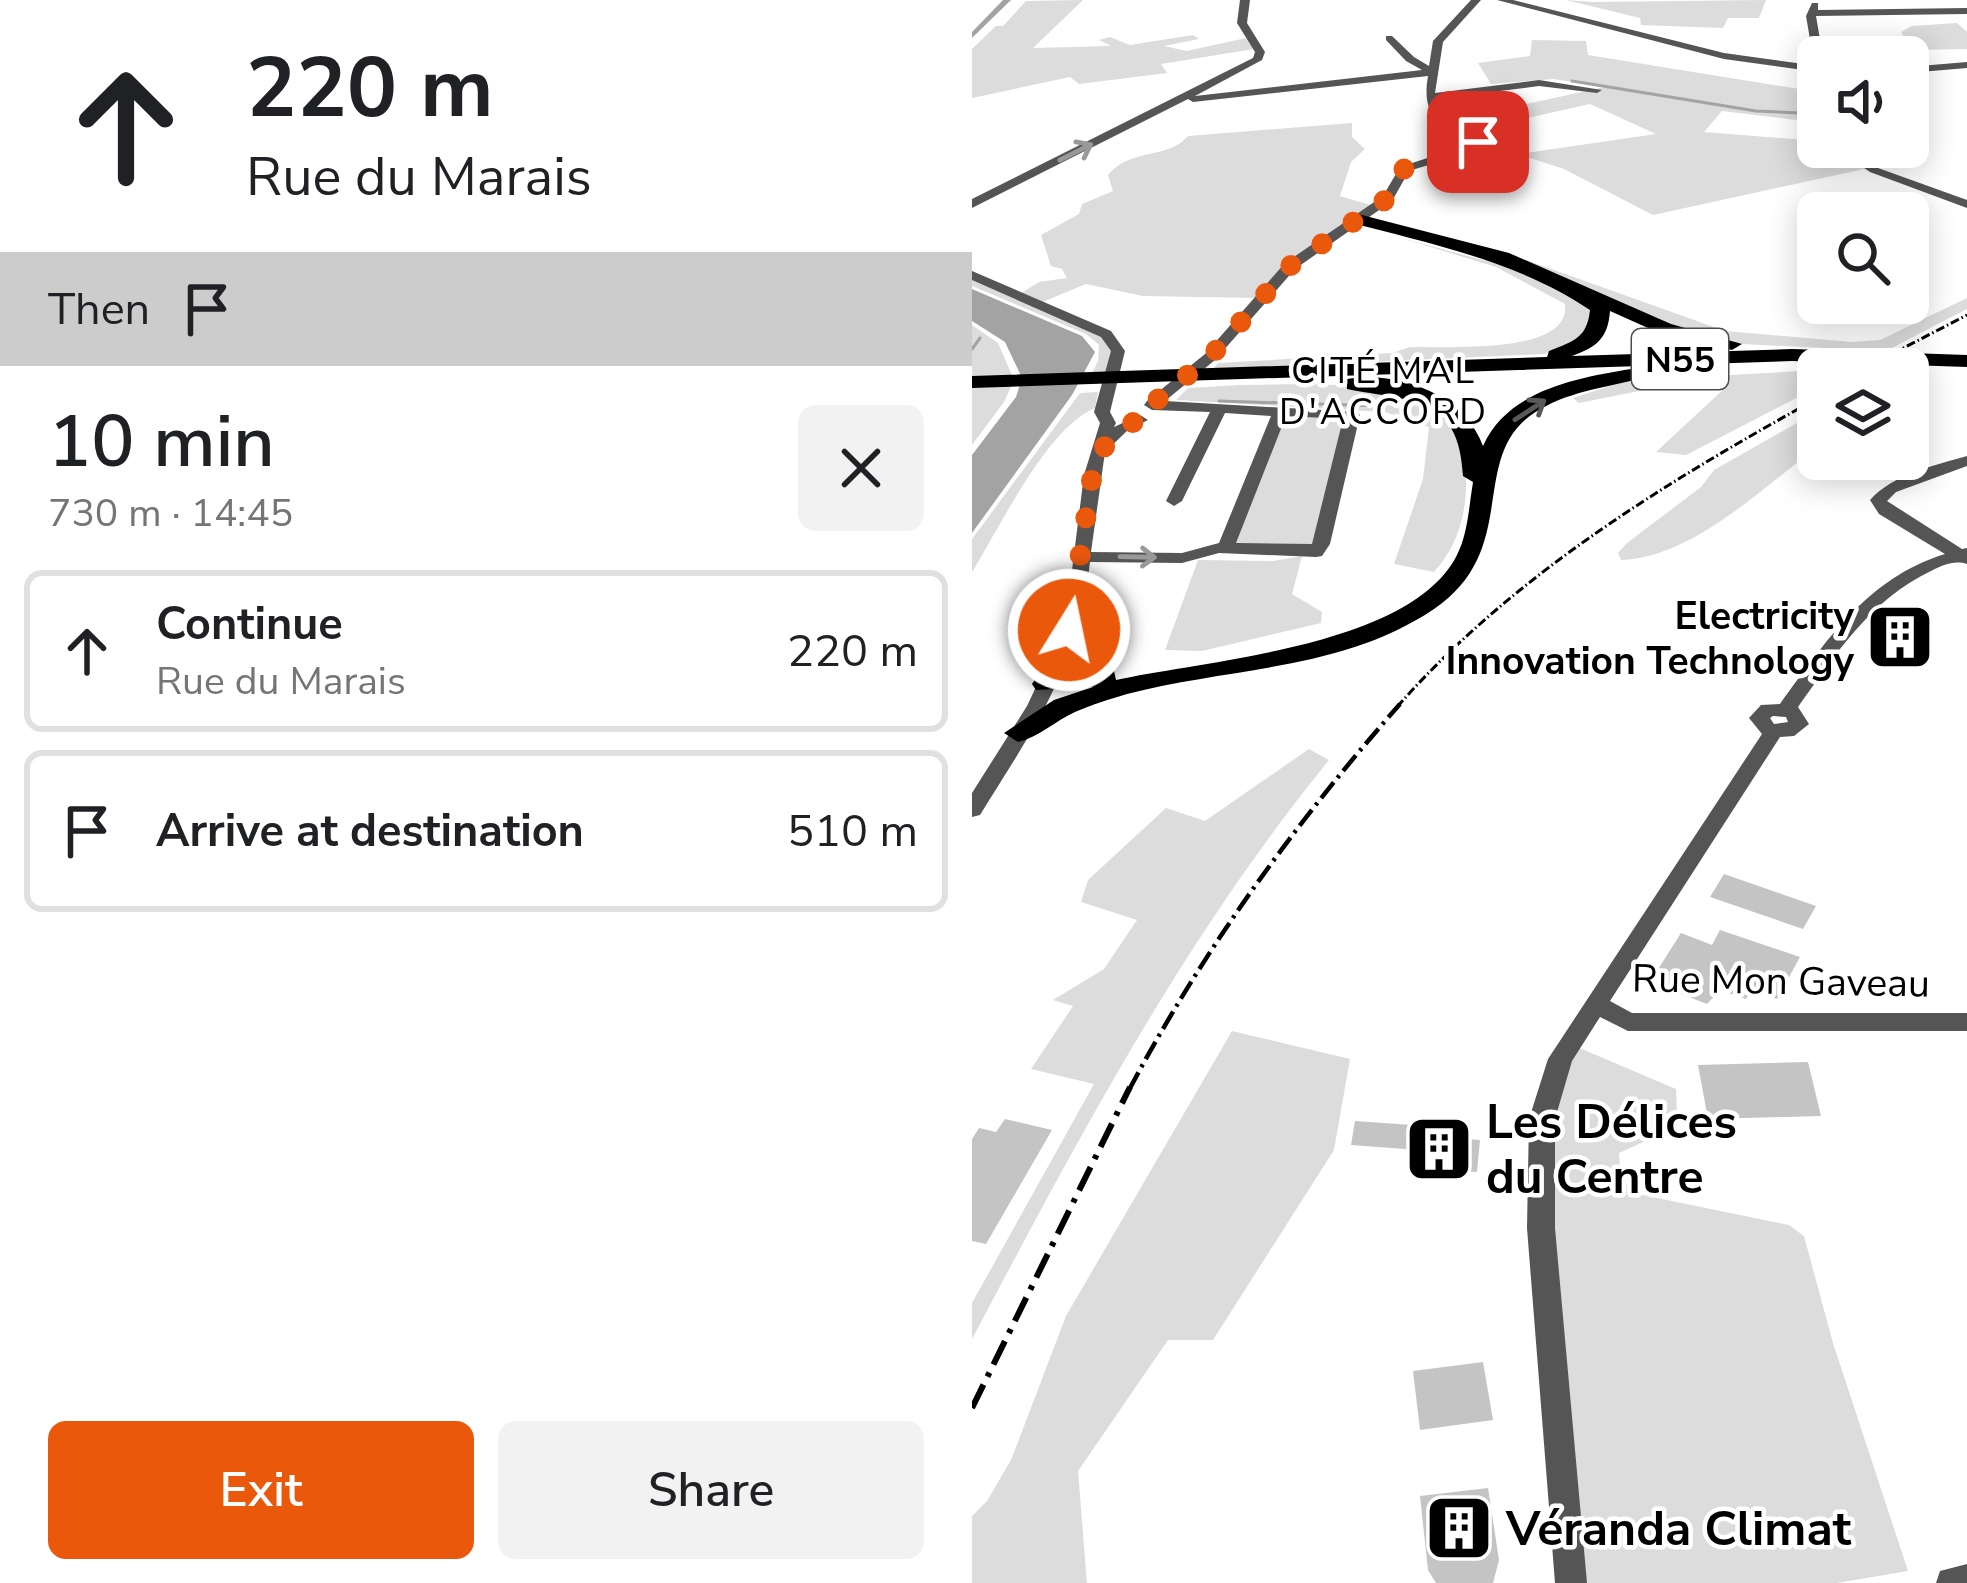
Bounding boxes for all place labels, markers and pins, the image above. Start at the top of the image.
pin [1427,91,1529,193]
place label: Electricity Innovation Technology [1446,590,1854,688]
building icon: Electricity Innovation Technology [1865,602,1935,672]
place label: Les Délices du Centre [1486,1089,1737,1210]
building icon: Les Délices du Centre [1404,1114,1474,1184]
building icon: Véranda Climat [1424,1493,1494,1563]
place label: Véranda Climat [1505,1496,1852,1562]

